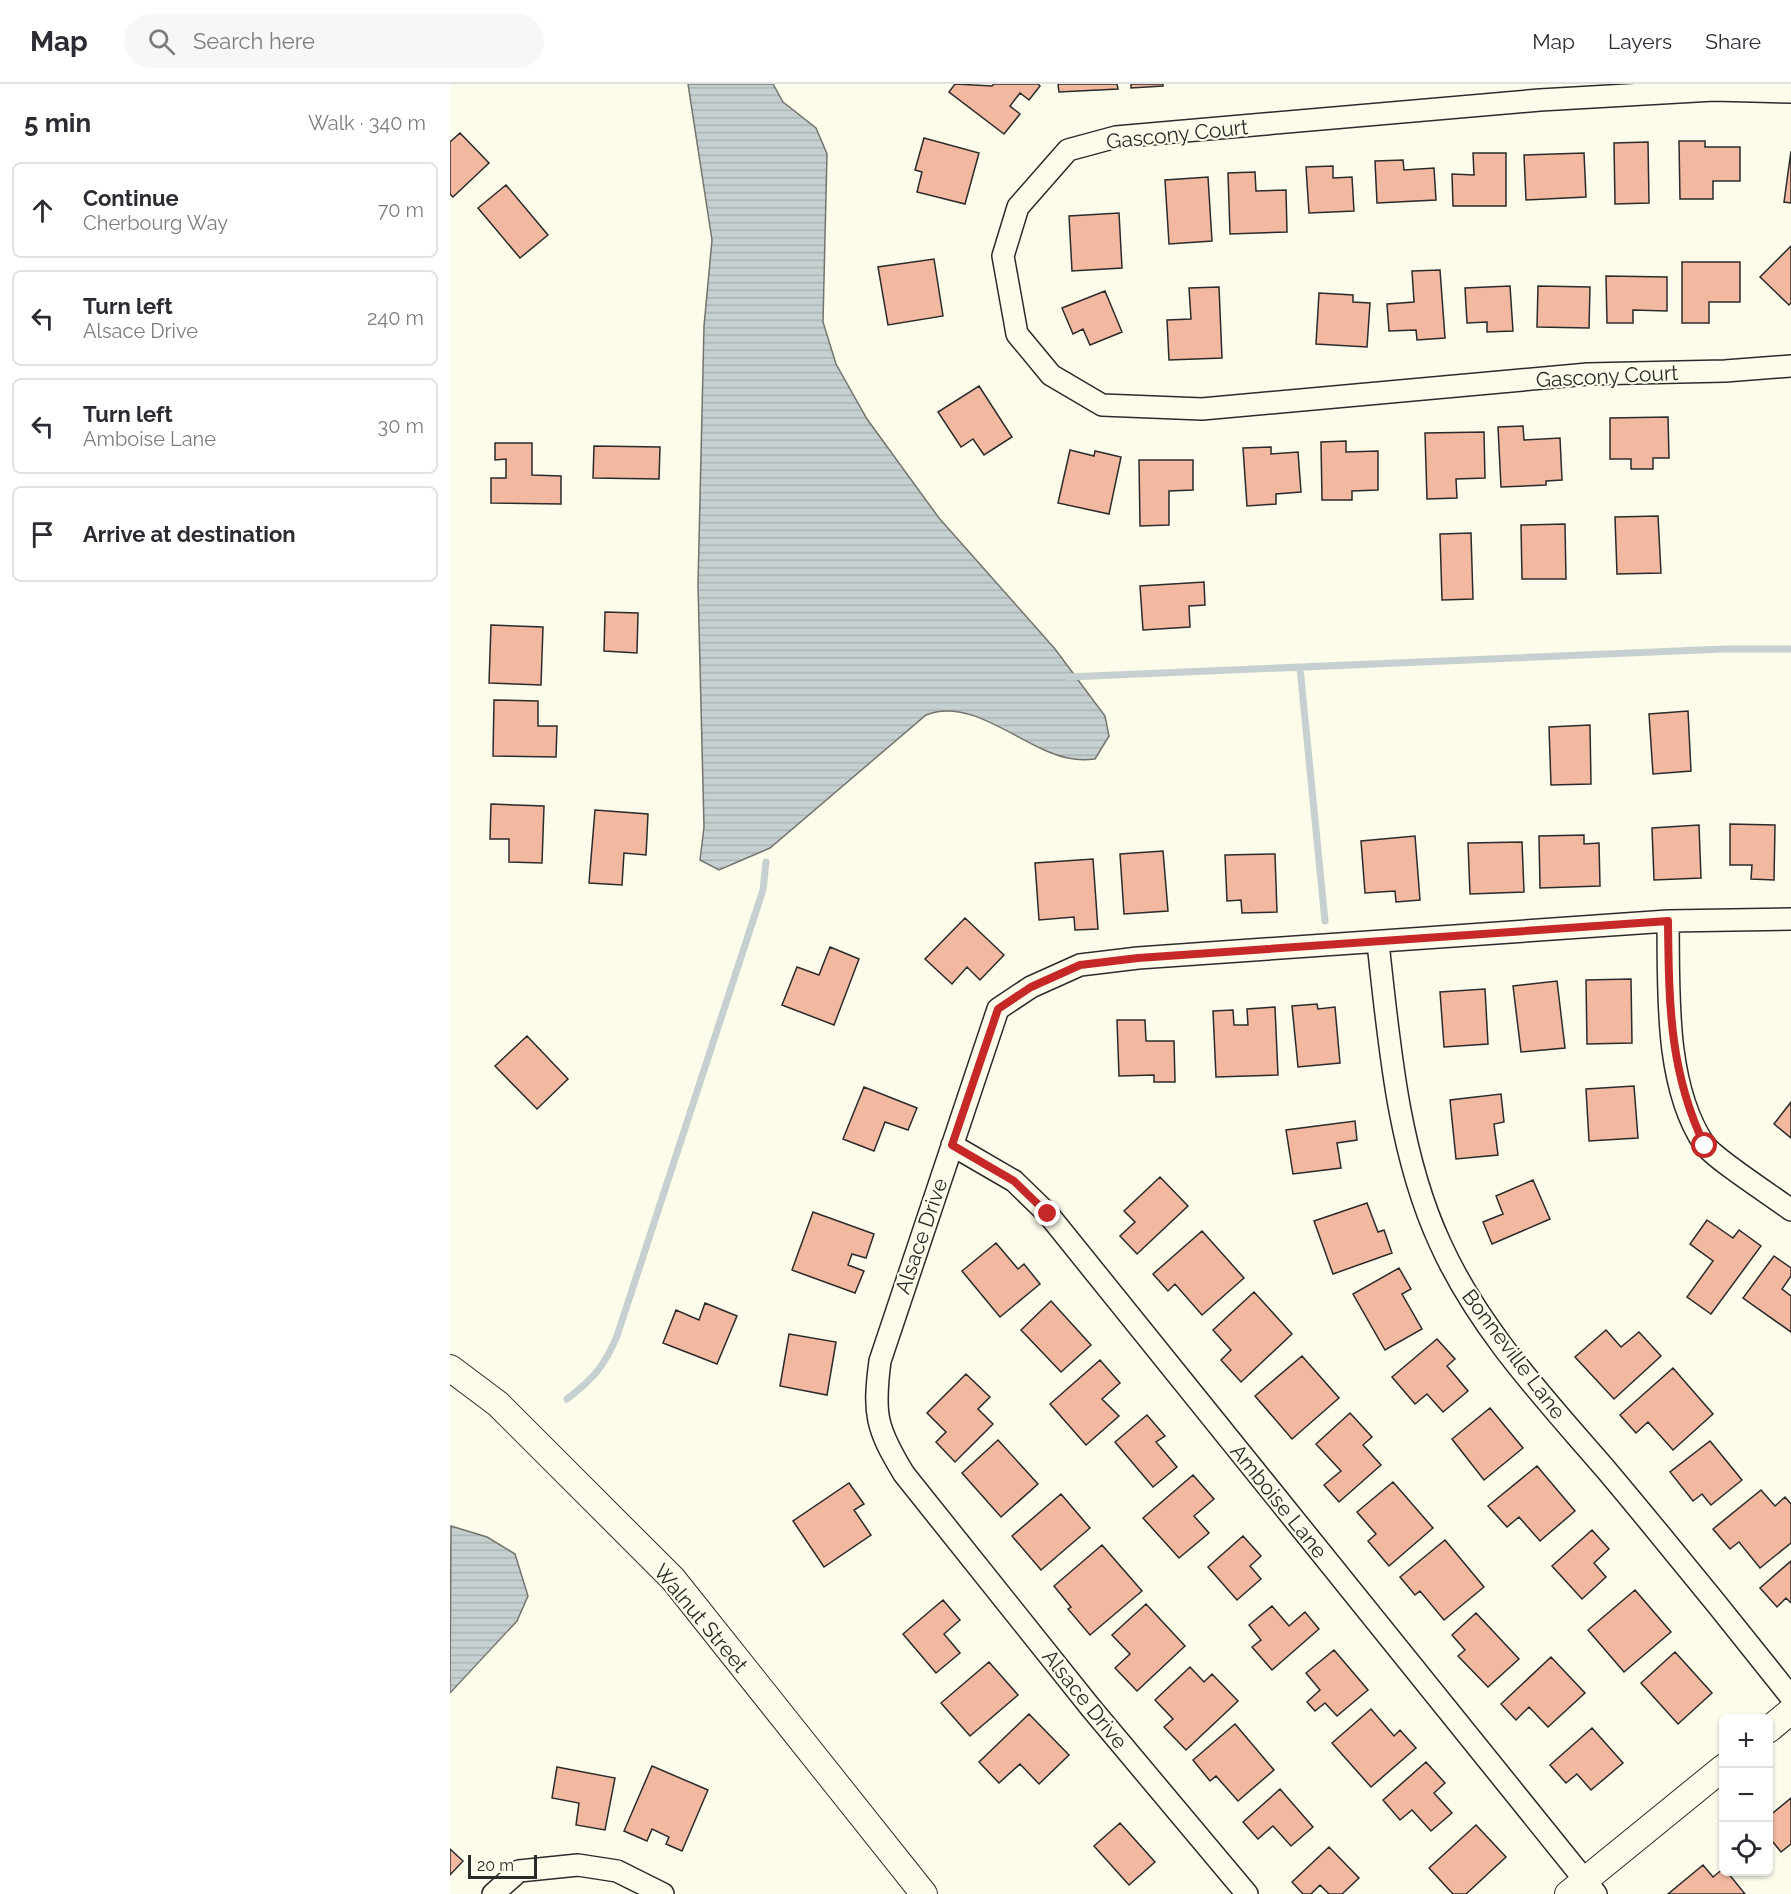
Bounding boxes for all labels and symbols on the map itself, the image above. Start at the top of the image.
street label: Gascony Court [1105,114,1249,154]
street label: Gascony Court [1535,360,1679,392]
route start [1691,1132,1717,1158]
street label: Alsace Drive [890,1175,952,1297]
route end [1034,1200,1060,1226]
street label: Bonneville Lane [1457,1284,1571,1424]
street label: Amboise Lane [1225,1439,1333,1563]
street label: Walnut Street [649,1559,753,1677]
street label: Alsace Drive [1037,1644,1133,1754]
scale bar [468,1852,537,1880]

